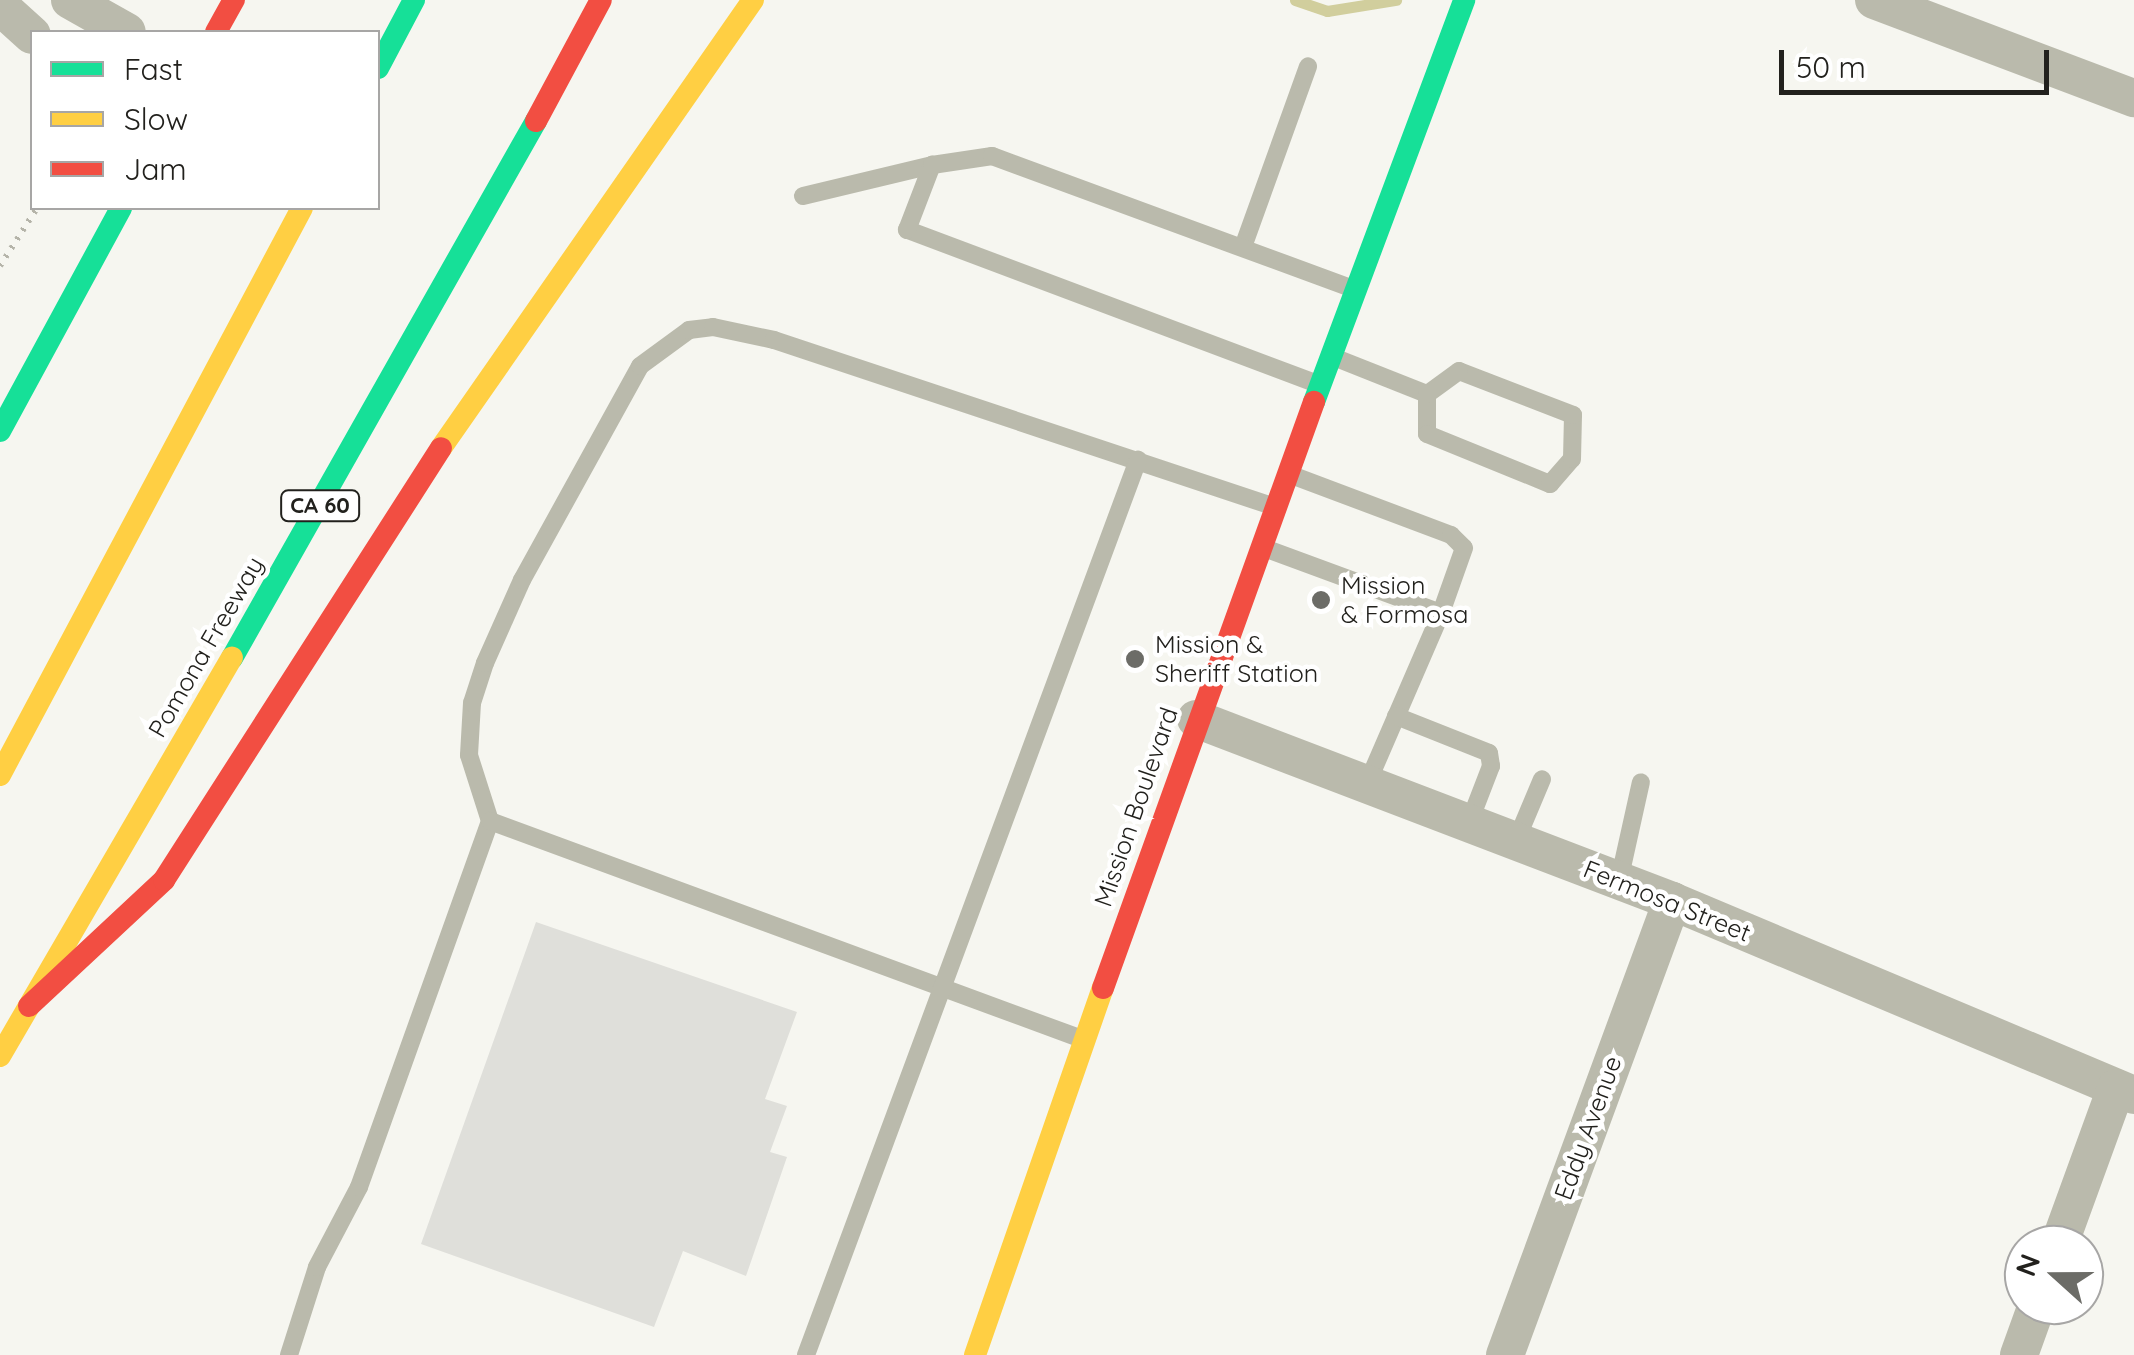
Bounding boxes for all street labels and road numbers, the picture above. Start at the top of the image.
road number: CA 60 [280,489,360,523]
street label: Pomona Freeway [142,551,270,743]
street label: Mission Boulevard [1088,703,1184,911]
street label: Fermosa Street [1579,854,1755,948]
street label: Eddy Avenue [1548,1052,1628,1204]

